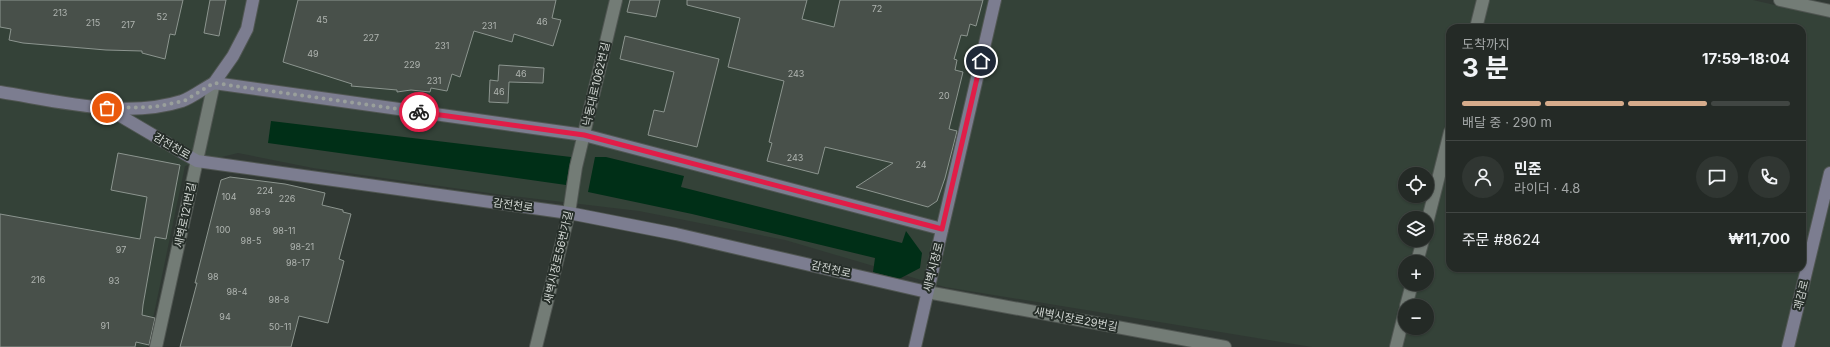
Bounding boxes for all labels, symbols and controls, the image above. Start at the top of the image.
house number: 72 [872,3,882,14]
house number: 213 [53,7,68,18]
house number: 52 [157,11,167,22]
house number: 45 [316,14,328,25]
house number: 46 [536,16,548,27]
house number: 215 [86,17,100,28]
house number: 217 [121,19,135,30]
house number: 231 [482,20,496,31]
house number: 227 [363,32,379,43]
text: 도착까지 [1462,36,1510,52]
house number: 231 [435,40,449,51]
street label: 낙동대로1062번길 [580,41,612,127]
pin [964,44,998,78]
house number: 49 [307,48,319,59]
text: 17:59–18:04 [1702,49,1790,68]
icon: home [970,50,992,72]
text: 3 분 [1462,52,1509,83]
house number: 229 [404,59,421,70]
house number: 46 [515,68,527,79]
house number: 243 [788,68,805,79]
house number: 231 [427,75,441,86]
house number: 46 [493,86,505,97]
house number: 20 [938,90,950,101]
pin [90,91,124,125]
courier [399,92,439,132]
icon: bag [96,97,118,119]
icon: bike [408,101,430,123]
text: 배달 중 · 290 m [1462,114,1552,130]
street label: 감전천로 [151,130,193,162]
house number: 243 [787,152,804,163]
button: person [1462,156,1504,198]
button: chat [1696,156,1738,198]
button: phone [1748,156,1790,198]
house number: 24 [915,159,927,170]
text: 민준 [1514,159,1542,178]
map controls [1398,167,1434,335]
button: locate [1398,167,1434,203]
text: 라이더 · 4.8 [1514,180,1580,196]
street label: 새벽로121번길 [171,181,199,249]
house number: 224 [257,185,274,196]
house number: 104 [221,191,237,202]
house number: 226 [279,193,296,204]
street label: 감전천로 [492,195,534,215]
house number: 98-9 [250,206,271,217]
street label: 새벽시장로56번가길 [541,209,575,305]
button: layers [1398,211,1434,247]
house number: 100 [215,224,231,235]
house number: 98-11 [273,225,295,236]
text: ₩11,700 [1728,229,1790,248]
text: 주문 #8624 [1462,230,1541,249]
house number: 98-5 [241,235,261,246]
house number: 98-21 [290,241,314,252]
street label: 새벽시장로 [920,241,946,293]
house number: 97 [116,244,126,255]
button: + [1398,255,1434,291]
house number: 98-17 [286,257,310,268]
street label: 감전천로 [810,258,852,280]
house number: 98 [207,271,219,282]
house number: 216 [31,274,46,285]
house number: 93 [108,275,120,286]
street label: 괘감로 [1791,279,1811,311]
house number: 98-4 [226,286,248,297]
house number: 98-8 [269,294,290,305]
button: − [1398,299,1434,335]
street label: 새벽시장로29번길 [1033,304,1119,334]
house number: 94 [219,311,231,322]
house number: 91 [100,320,110,331]
house number: 50-11 [269,321,291,332]

